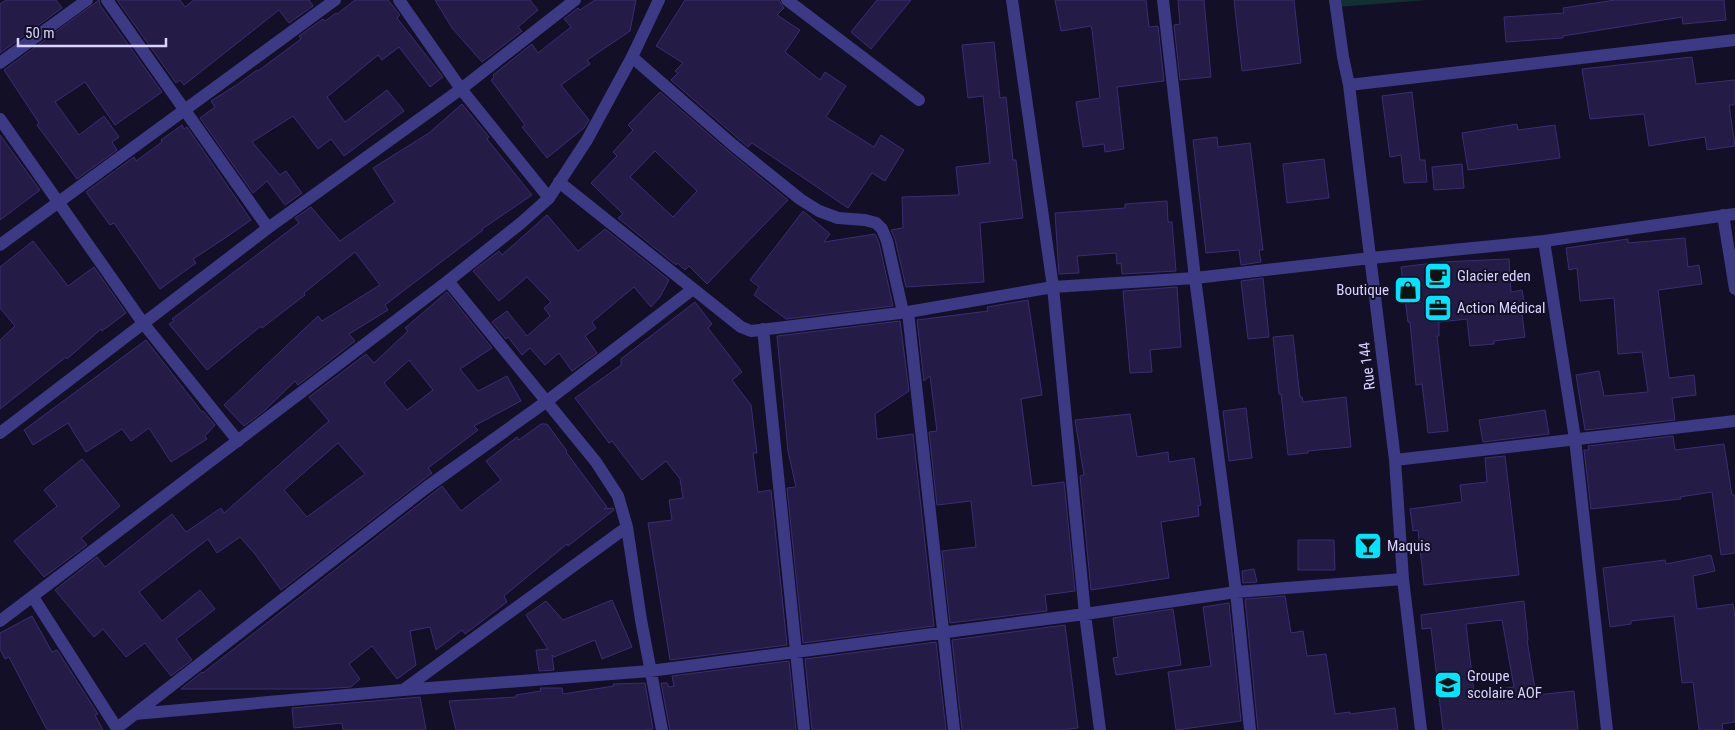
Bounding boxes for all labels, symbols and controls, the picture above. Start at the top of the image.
scale bar [18,15,165,47]
text: 50 m [25,24,55,42]
cafe icon: Glacier eden [1423,261,1453,291]
place label: Glacier eden [1457,267,1531,285]
shop icon: Boutique [1393,275,1423,305]
place label: Boutique [1336,281,1389,299]
office icon: Action Médical [1423,293,1453,323]
place label: Action Médical [1457,299,1546,317]
street label: Rue 144 [1355,341,1379,391]
bar icon: Maquis [1353,531,1383,561]
place label: Maquis [1387,537,1431,555]
place label: Groupe scolaire AOF [1467,667,1542,702]
school or university icon: Groupe scolaire AOF [1433,670,1463,700]

